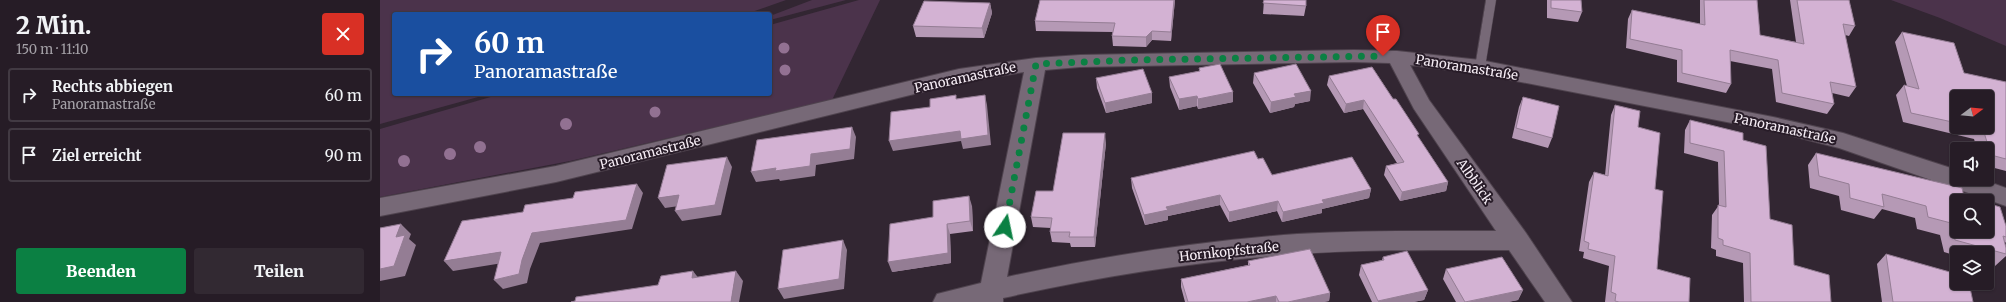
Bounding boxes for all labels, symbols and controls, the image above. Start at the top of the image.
text: 2 Min. [16,10,92,41]
button: close [322,13,364,55]
pin [1366,15,1400,56]
icon: arrive [1372,21,1394,43]
text: 60 m [474,25,544,61]
icon: right [408,28,460,80]
text: 150 m · 11:10 [16,41,88,58]
street label: Panoramastraße [1414,51,1520,84]
street label: Panoramastraße [913,58,1018,97]
text: Panoramastraße [474,60,617,83]
text: Rechts abbiegen [52,77,173,96]
icon: right [18,84,40,106]
text: 60 m [325,86,362,105]
north arrow [1950,90,1994,134]
map controls [1950,90,1994,290]
text: Panoramastraße [52,96,156,113]
street label: Panoramastraße [1733,109,1837,148]
street label: Panoramastraße [598,132,703,173]
button: sound [1950,142,1994,186]
icon: arrive [18,144,40,166]
text: Ziel erreicht [52,146,142,165]
text: 90 m [325,146,362,165]
street label: Albblick [1452,154,1497,208]
button: search [1950,194,1994,238]
position arrow [984,206,1026,248]
street label: Hornkopfstraße [1178,238,1280,265]
button: layers [1950,246,1994,290]
button: Beenden [16,248,186,294]
button: Teilen [194,248,364,294]

